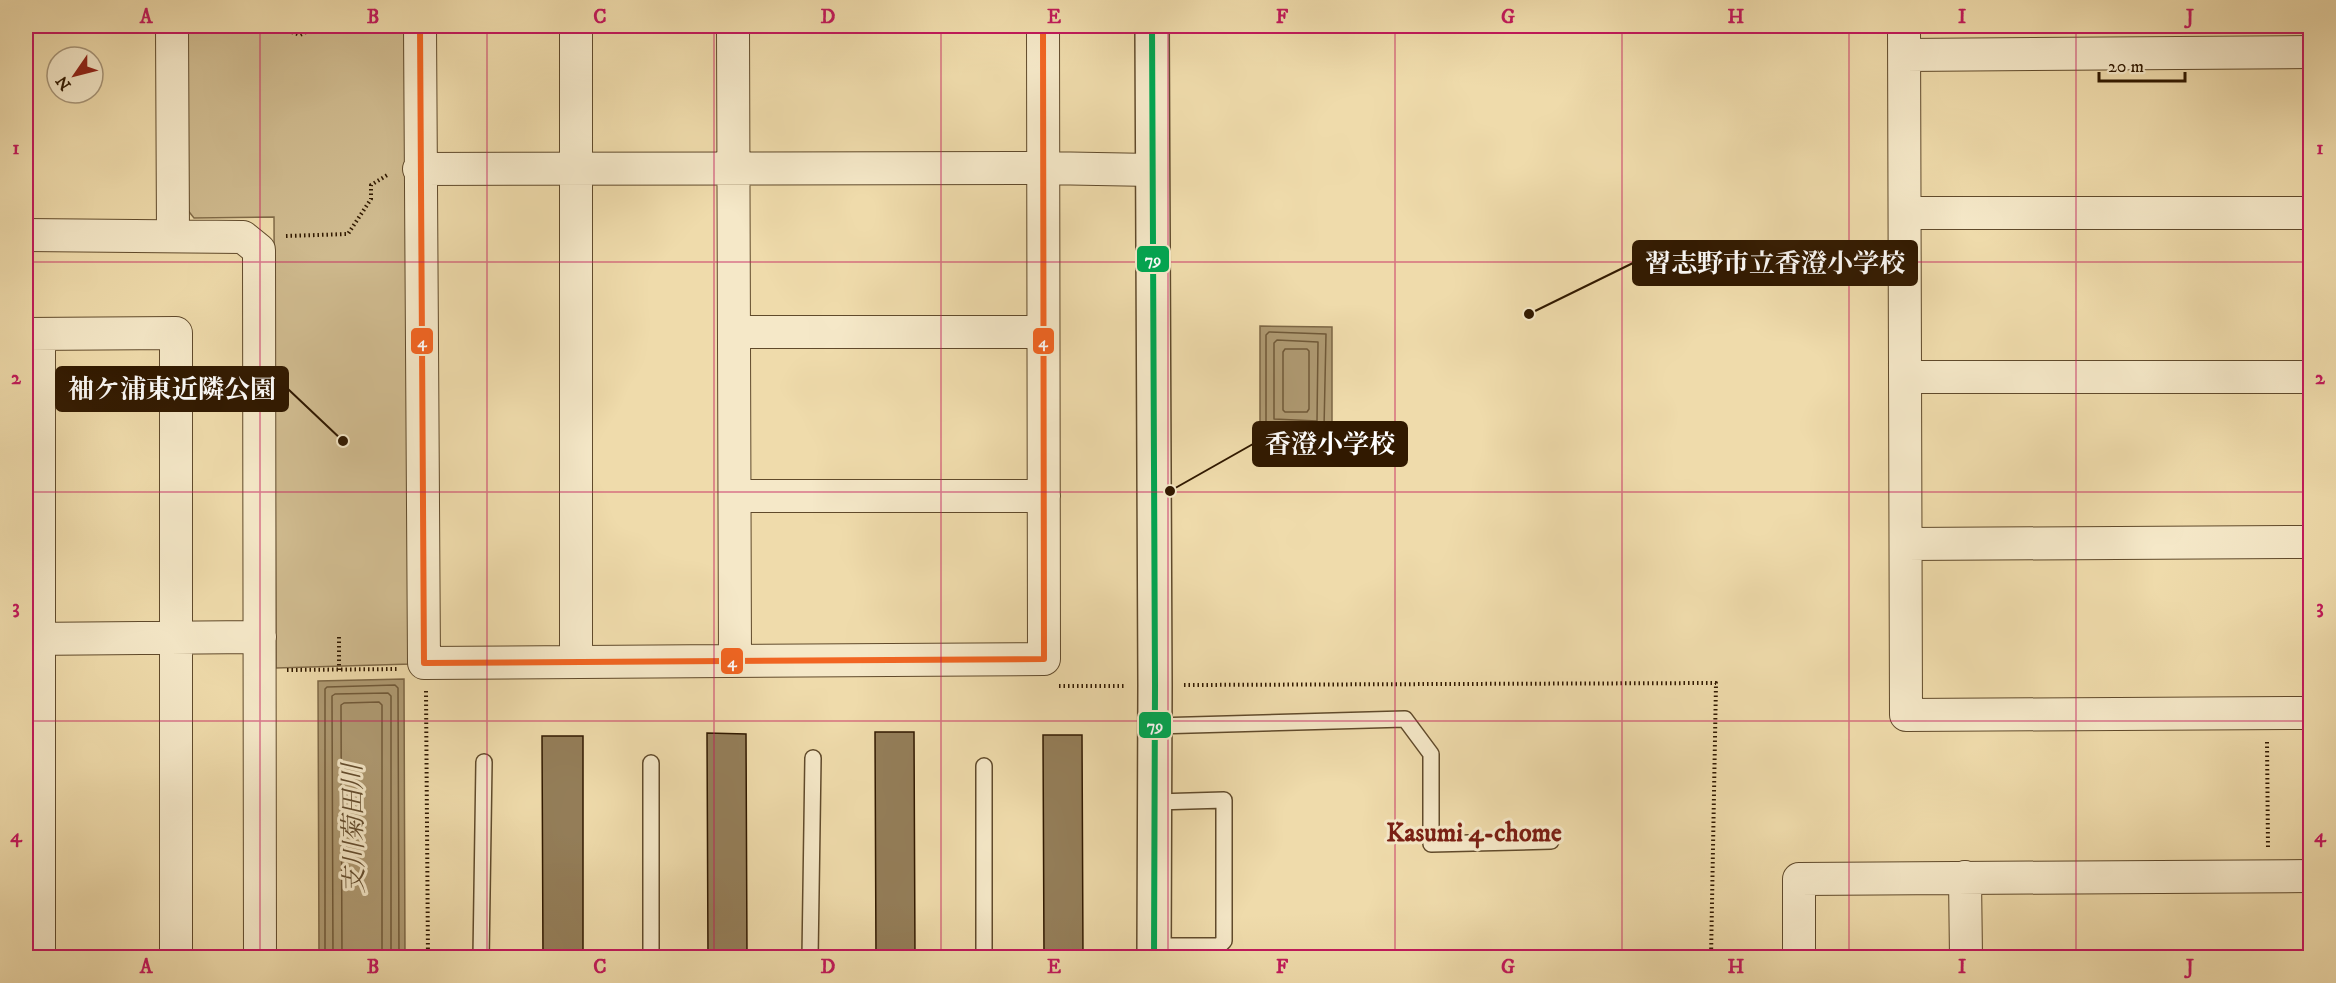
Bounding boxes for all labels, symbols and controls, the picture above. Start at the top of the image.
text: A [139,5,154,30]
text: B [367,5,379,30]
text: C [593,5,607,30]
text: D [821,5,836,30]
text: E [1047,5,1061,30]
text: F [1276,5,1289,30]
text: G [1501,5,1515,30]
text: H [1728,5,1745,30]
text: I [1958,5,1966,30]
text: J [2184,5,2194,30]
north arrow [45,45,105,105]
scale bar [2099,45,2184,83]
text: 20 m [2108,56,2144,78]
text: N [52,72,75,94]
text: 1 [12,136,20,161]
text: 1 [2316,136,2324,161]
callout: 習志野市立香澄小学校 [1633,241,1917,285]
line badge: 79 [1136,245,1170,273]
text: 習志野市立香澄小学校 [1645,248,1905,281]
text: 79 [1145,250,1161,270]
line badge: 4 [410,327,434,355]
line badge: 4 [1032,327,1055,355]
text: 4 [416,332,427,352]
text: 4 [1037,332,1048,352]
text: 2 [11,366,22,391]
text: 2 [2315,366,2326,391]
callout: 袖ケ浦東近隣公園 [56,367,288,411]
text: 袖ケ浦東近隣公園 [68,374,276,407]
callout: 香澄小学校 [1253,422,1407,466]
text: 香澄小学校 [1265,429,1395,462]
text: 3 [12,595,20,620]
text: 3 [2316,595,2324,620]
line badge: 4 [720,647,744,675]
text: 4 [726,652,737,672]
line badge: 79 [1138,711,1172,739]
text: 79 [1147,716,1163,736]
water label: 支川菊田川 [337,761,372,894]
district label: Kasumi 4-chome [1386,817,1562,850]
text: 4 [10,824,23,849]
text: 4 [2314,824,2327,849]
text: A [139,955,154,980]
text: B [367,955,379,980]
text: C [593,955,607,980]
text: D [821,955,836,980]
text: E [1047,955,1061,980]
text: F [1276,955,1289,980]
text: G [1501,955,1515,980]
text: H [1728,955,1745,980]
text: I [1958,955,1966,980]
text: J [2184,955,2194,980]

